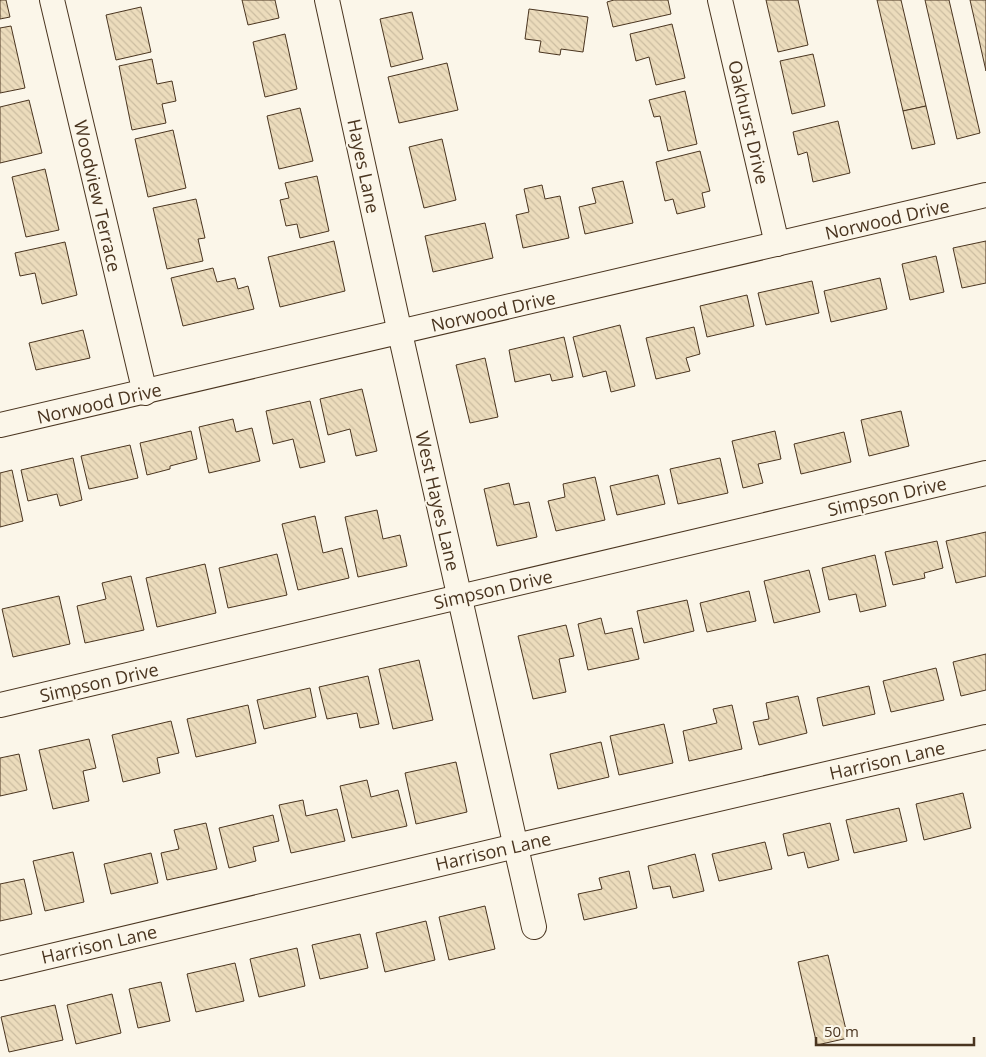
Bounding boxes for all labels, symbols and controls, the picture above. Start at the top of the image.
street label: Oakhurst Drive [723,58,775,186]
street label: Hayes Lane [342,116,386,216]
street label: Woodview Terrace [69,118,127,274]
street label: Norwood Drive [822,193,952,245]
street label: Norwood Drive [428,285,558,337]
street label: Norwood Drive [34,377,164,429]
street label: West Hayes Lane [410,429,466,573]
street label: Simpson Drive [825,471,949,521]
street label: Simpson Drive [431,564,555,614]
street label: Simpson Drive [37,657,161,707]
street label: Harrison Lane [827,735,947,785]
street label: Harrison Lane [433,826,553,876]
street label: Harrison Lane [39,919,159,969]
scale bar [816,1014,974,1046]
text: 50 m [824,1021,859,1041]

